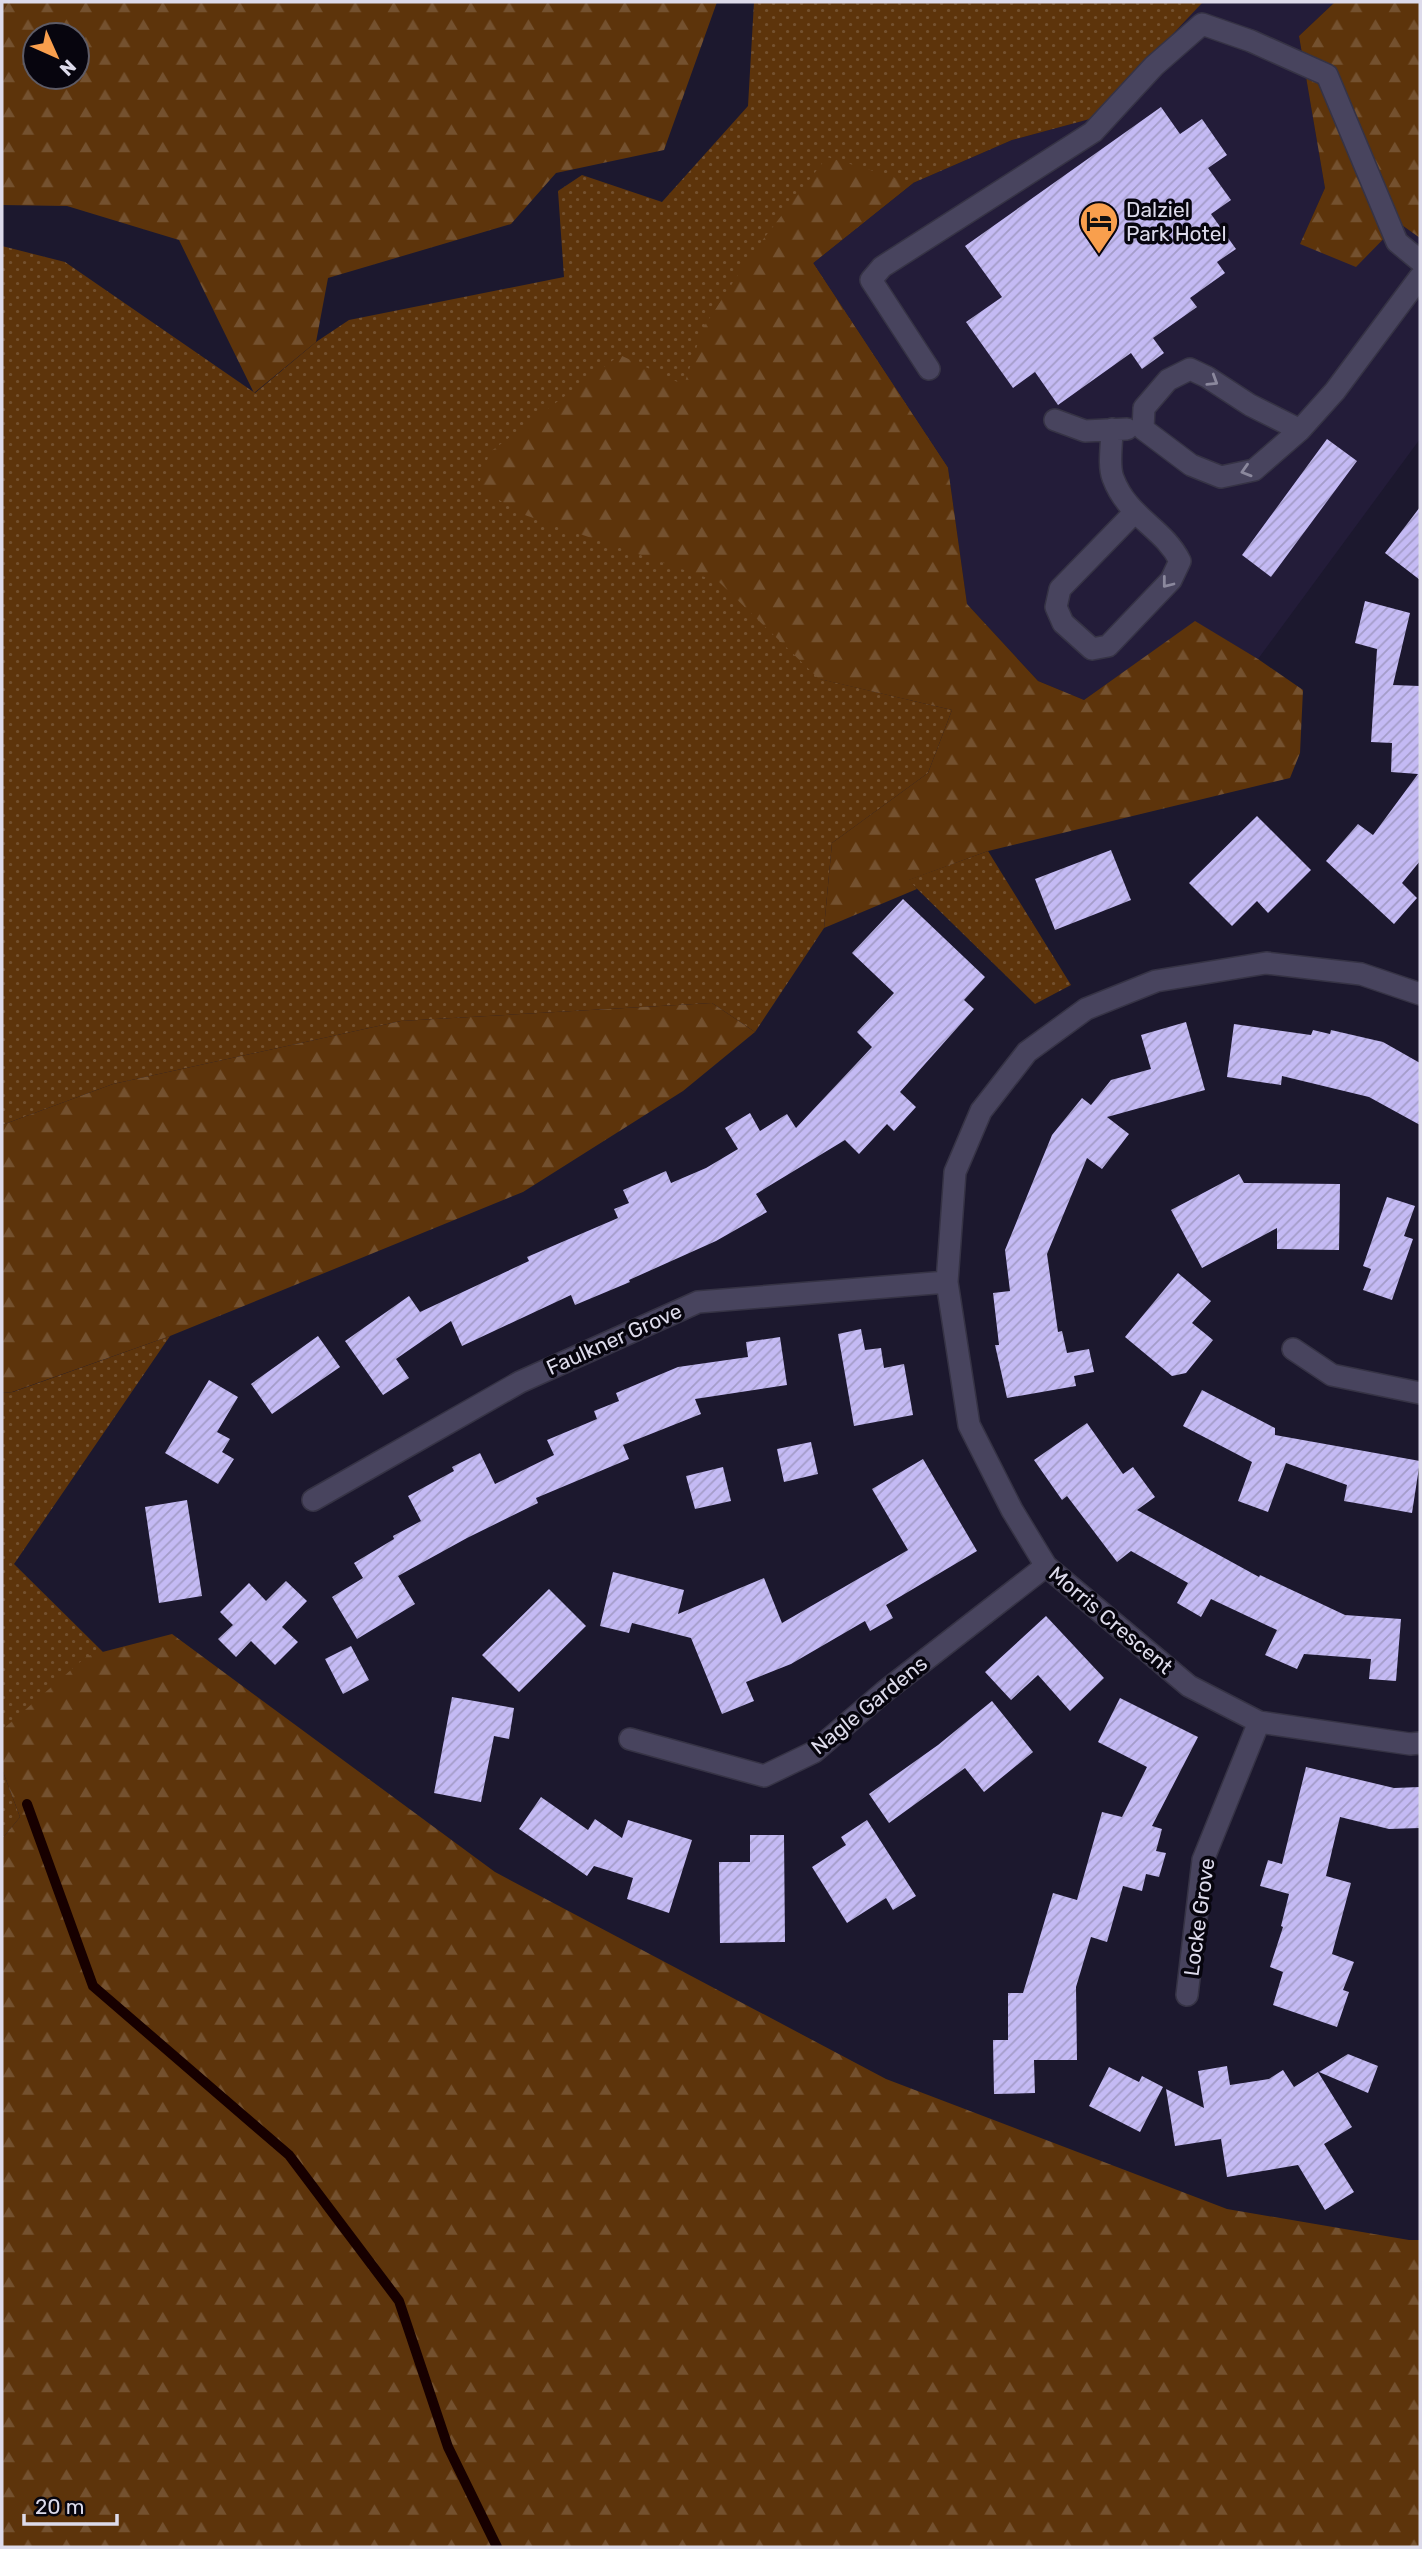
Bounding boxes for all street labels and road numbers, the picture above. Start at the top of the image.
street label: Faulkner Grove [542,1298,686,1380]
street label: Morris Crescent [1044,1561,1178,1679]
street label: Nagle Gardens [806,1651,932,1759]
street label: Locke Grove [1178,1856,1220,1978]

